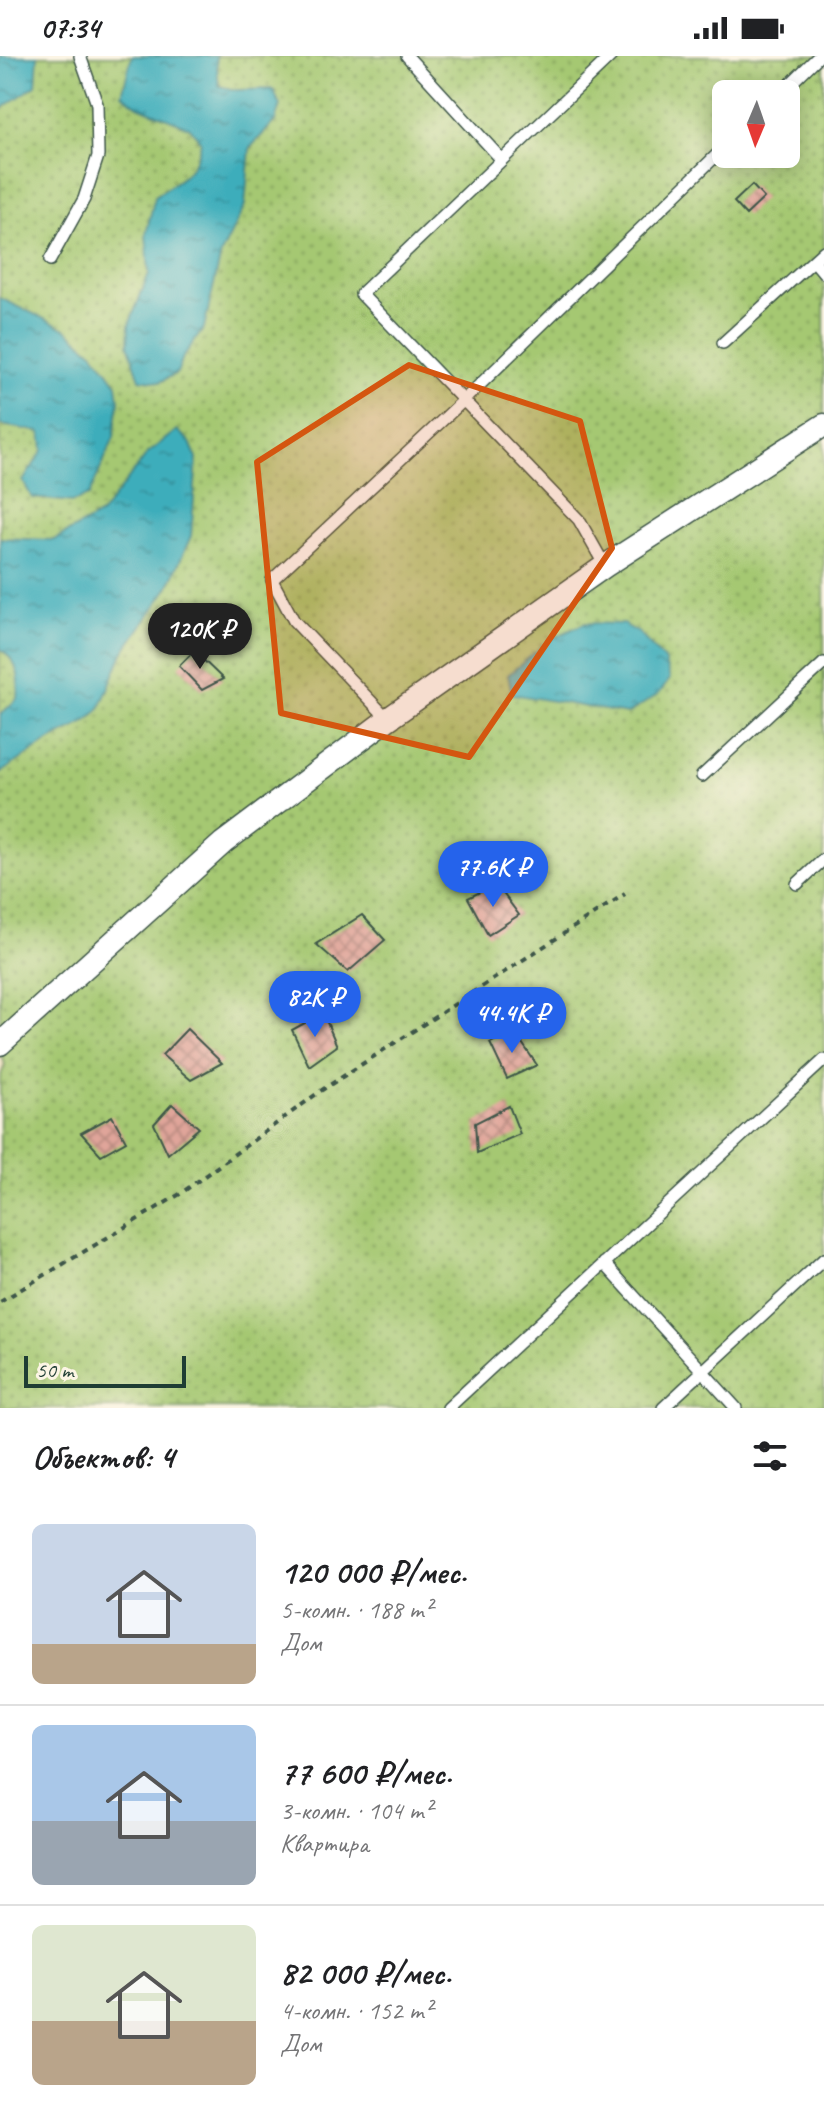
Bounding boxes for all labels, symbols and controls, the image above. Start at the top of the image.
text: 07:34 [40,9,100,47]
north arrow [712,80,800,168]
map controls [712,80,800,168]
pin: 120K ₽ [135,603,265,671]
text: 120K ₽ [166,612,234,645]
pin: 77.6K ₽ [419,841,567,909]
text: 77.6K ₽ [456,850,530,883]
pin: 82K ₽ [259,971,371,1039]
text: 82K ₽ [287,980,343,1013]
pin: 44.4K ₽ [438,987,586,1055]
text: 44.4K ₽ [475,996,549,1029]
scale bar [24,1352,186,1388]
text: 50 m [36,1356,73,1384]
icon: filters [748,1434,792,1478]
text: Объектов: 4 [32,1435,174,1478]
text: 120 000 ₽/мес. [280,1550,467,1593]
icon: home [96,1556,192,1652]
text: 5-комн. · 188 m² [280,1593,432,1626]
text: Дом [280,1626,322,1659]
text: 77 600 ₽/мес. [280,1751,452,1794]
icon: home [96,1757,192,1853]
text: 3-комн. · 104 m² [280,1794,432,1827]
text: Квартира [280,1827,369,1860]
text: 82 000 ₽/мес. [280,1951,451,1994]
icon: home [96,1957,192,2053]
text: 4-комн. · 152 m² [280,1994,432,2027]
text: Дом [280,2027,322,2060]

